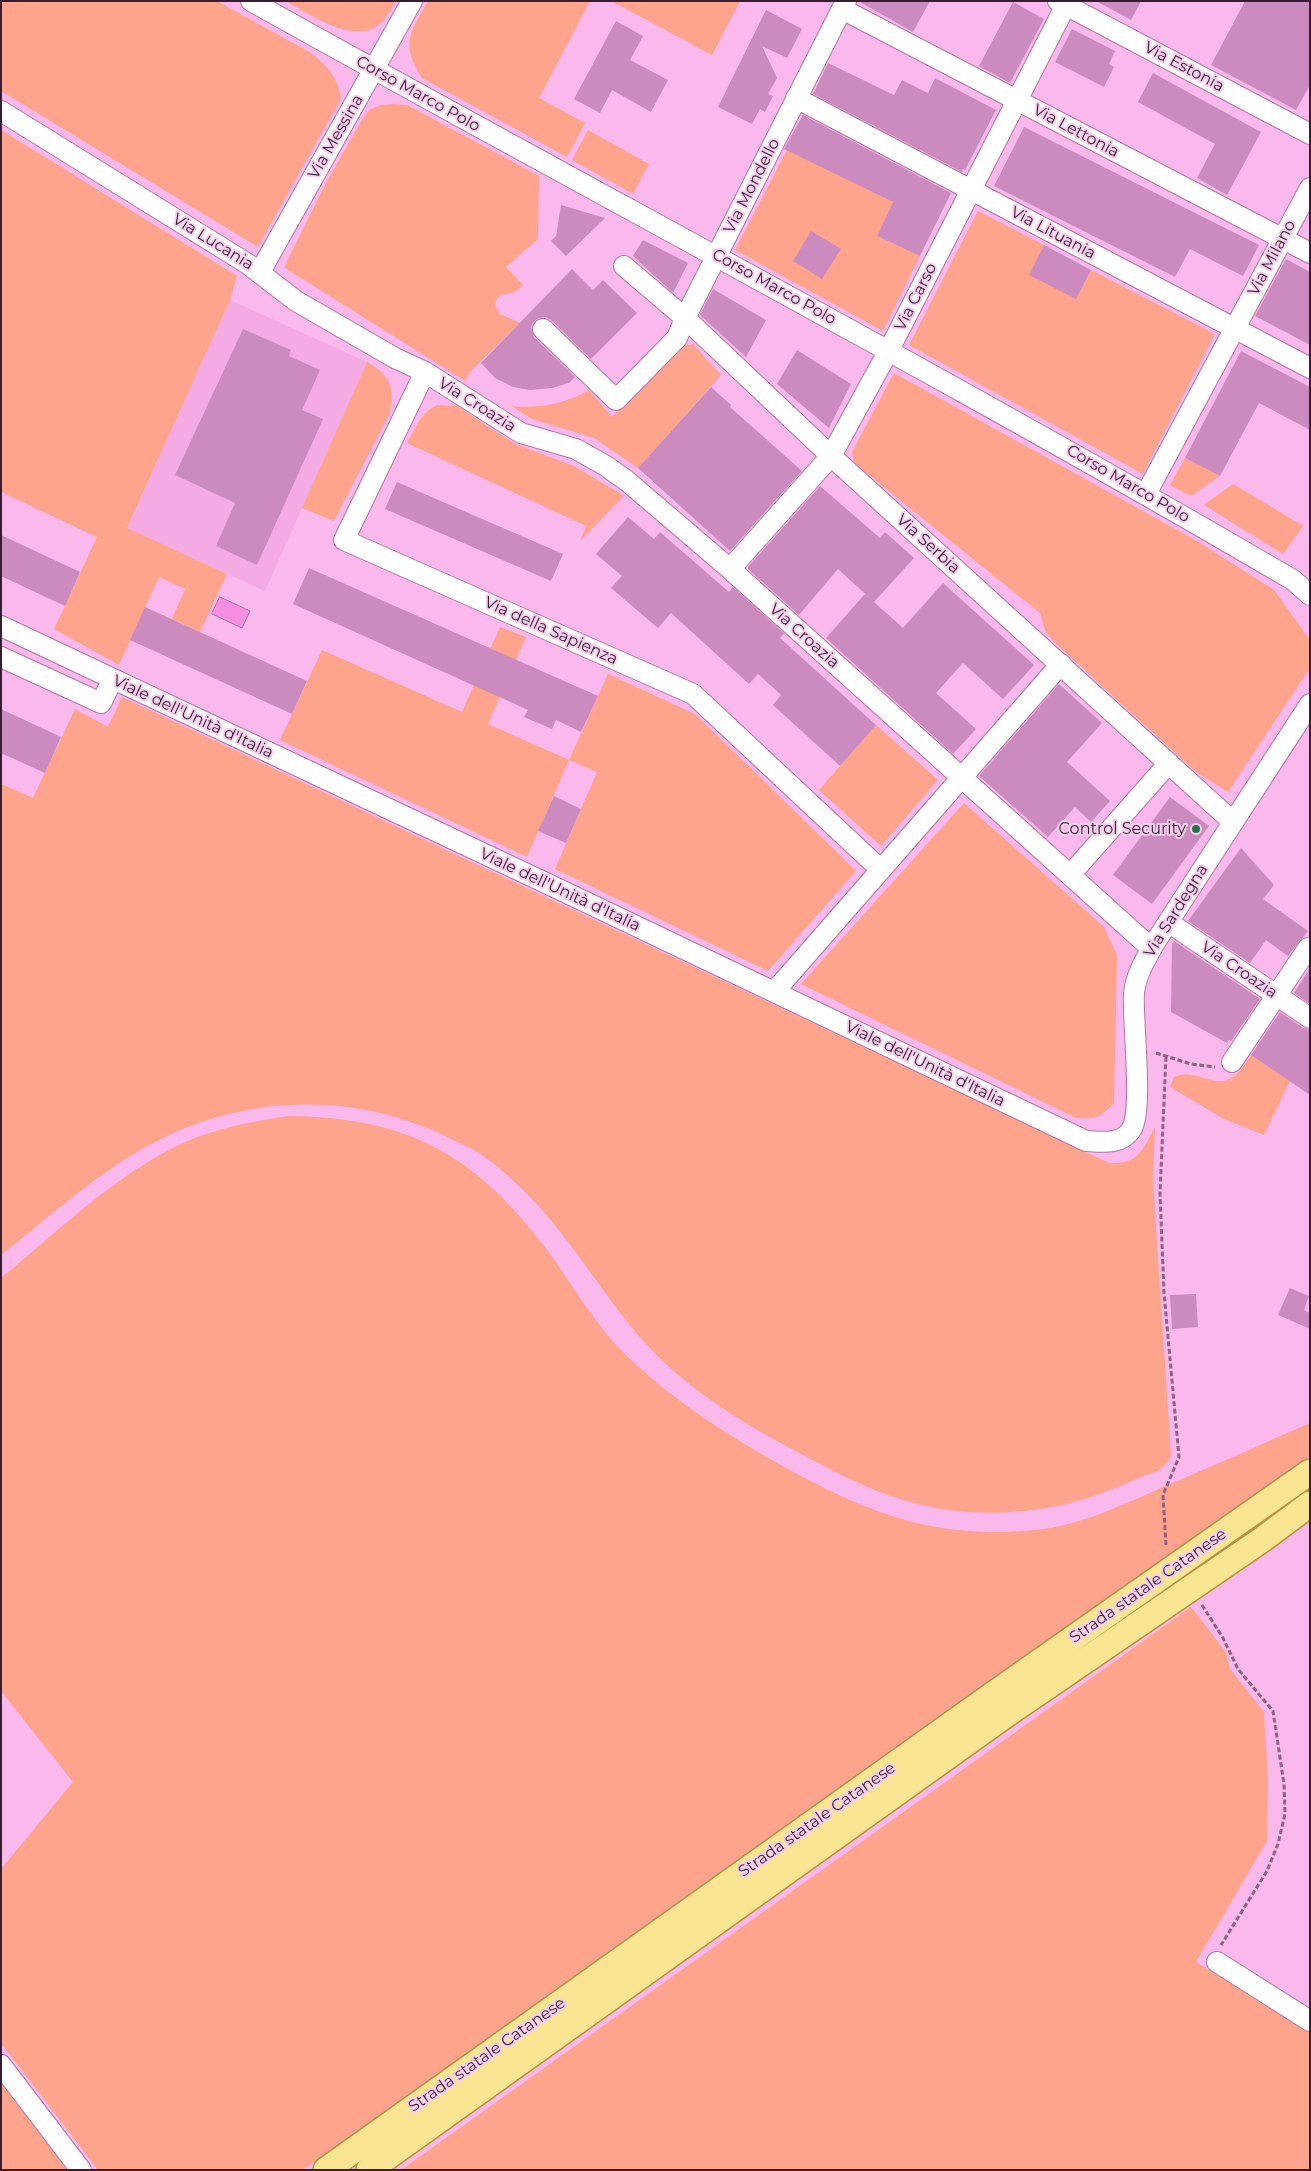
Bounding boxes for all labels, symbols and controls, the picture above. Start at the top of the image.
street label: Via Estonia [1141,38,1227,96]
street label: Corso Marco Polo [353,52,483,136]
street label: Via Messina [304,92,368,182]
street label: Via Lettonia [1030,100,1122,162]
street label: Via Mondello [720,135,784,237]
street label: Via Lituania [1007,203,1099,263]
street label: Via Lucania [169,210,257,274]
street label: Via Milano [1244,217,1300,299]
street label: Corso Marco Polo [709,245,839,329]
street label: Via Carso [891,260,941,334]
street label: Via Croazia [435,374,519,436]
street label: Corso Marco Polo [1063,441,1193,527]
street label: Via Serbia [892,510,964,578]
street label: Via della Sapienza [481,593,621,669]
street label: Via Croazia [765,600,843,672]
street label: Viale dell'Unità d'Italia [110,671,276,763]
place label: Control Security [1059,819,1186,839]
marker: Control Security [1190,823,1202,835]
street label: Viale dell'Unità d'Italia [477,844,643,936]
street label: Via Sardegna [1140,861,1212,961]
street label: Via Croazia [1197,938,1281,1002]
street label: Viale dell'Unità d'Italia [842,1017,1008,1111]
street label: Strada statale Catanese [1066,1524,1230,1648]
street label: Strada statale Catanese [735,1758,899,1882]
street label: Strada statale Catanese [405,1993,569,2117]

